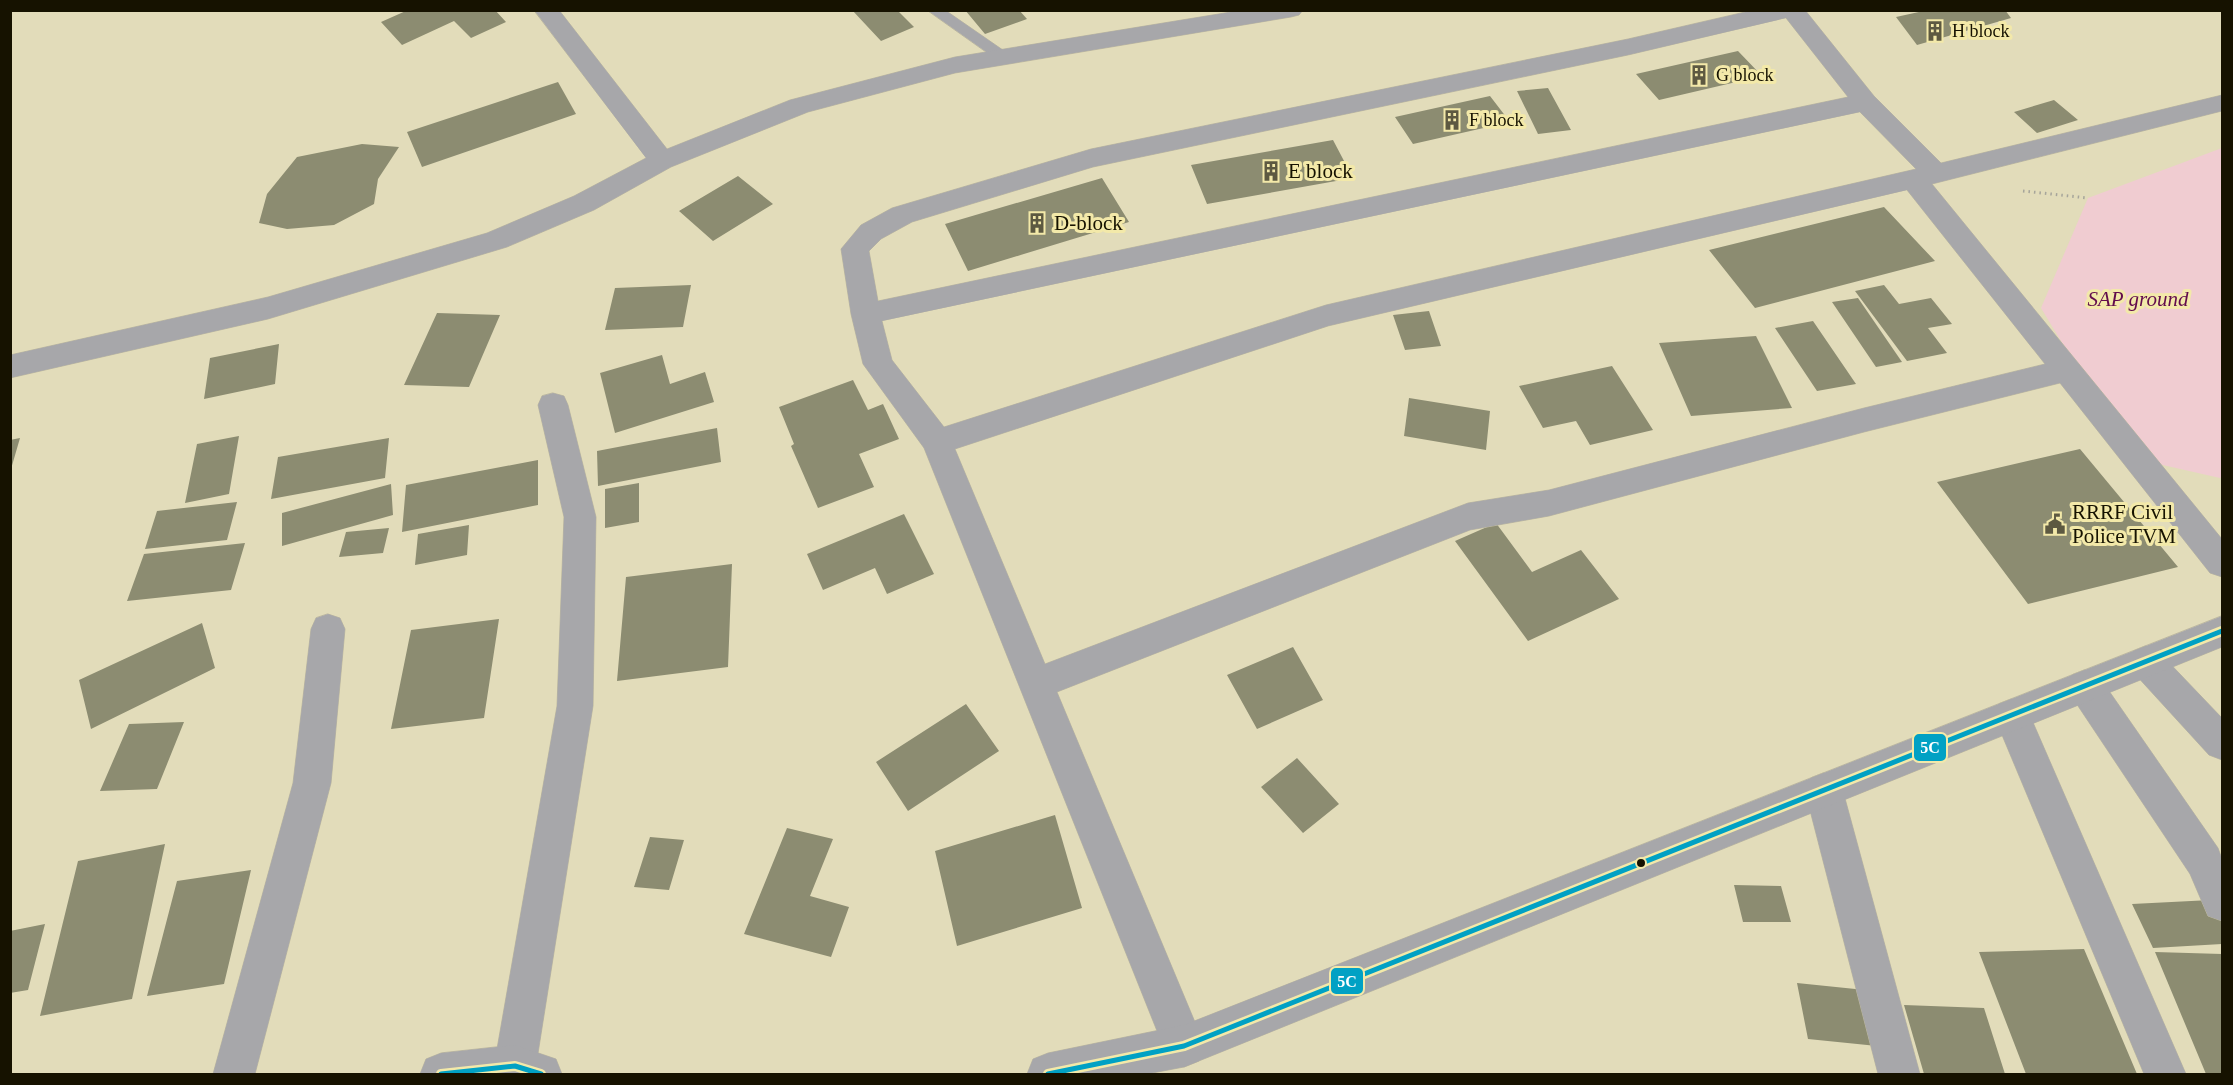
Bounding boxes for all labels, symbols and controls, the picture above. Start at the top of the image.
building icon: H block [1923,19,1947,43]
place label: H block [1952,21,2010,41]
building icon: G block [1687,63,1711,87]
place label: G block [1716,65,1774,85]
building icon: F block [1440,108,1464,132]
place label: F block [1469,110,1524,130]
building icon: E block [1259,159,1283,183]
place label: E block [1288,159,1353,183]
building icon: D-block [1025,211,1049,235]
place label: D-block [1054,211,1123,235]
park label: SAP ground [2088,287,2189,311]
place label: RRRF Civil Police TVM [2072,500,2176,548]
public building icon: RRRF Civil Police TVM [2043,512,2067,536]
line badge: 5C [1913,733,1947,762]
text: 5C [1920,739,1940,756]
unlabelled marker [1635,857,1647,869]
line badge: 5C [1330,967,1364,995]
text: 5C [1337,973,1357,990]

